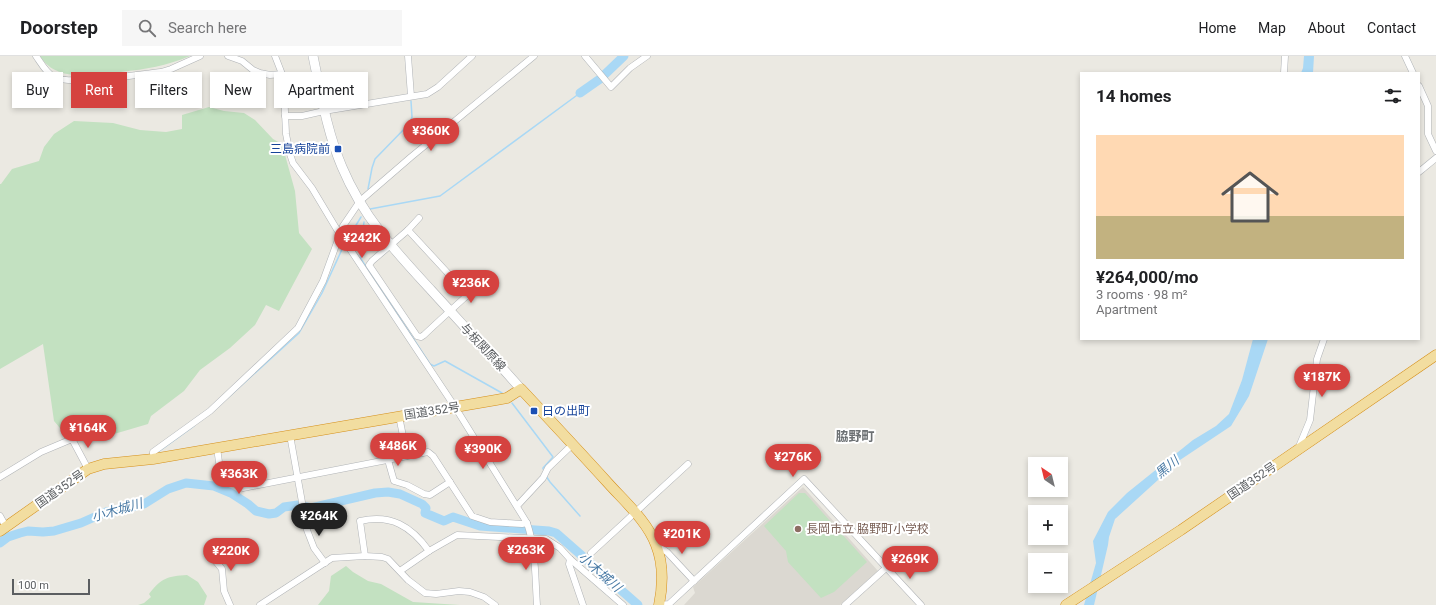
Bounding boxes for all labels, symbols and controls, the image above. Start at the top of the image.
search box [122,10,402,46]
text: Doorstep [20,16,98,39]
icon: search [136,17,158,39]
text: Search here [168,19,247,37]
text: Home [1198,20,1236,36]
text: Map [1258,20,1286,36]
text: About [1308,20,1345,36]
text: Contact [1367,20,1416,36]
chip: Buy [12,72,63,108]
chip: Rent [71,72,127,108]
chip: Filters [135,72,202,108]
chip: New [210,72,266,108]
chip: Apartment [274,72,368,108]
icon: filters [1382,85,1404,107]
text: 14 homes [1096,86,1172,106]
pin: ¥360K [403,118,459,152]
text: ¥360K [412,123,450,138]
place label: 三島病院前 [270,142,330,156]
marker: 三島病院前 [333,144,343,154]
icon: home [1214,161,1286,233]
pin: ¥242K [334,225,390,259]
text: ¥242K [343,230,381,245]
text: ¥264,000/mo [1096,267,1198,287]
pin: ¥236K [443,270,499,304]
text: ¥236K [452,275,490,290]
text: 3 rooms · 98 m² [1096,287,1188,302]
text: Apartment [1096,302,1158,317]
street label: 与板関原線 [457,320,509,374]
pin: ¥187K [1294,364,1350,398]
text: ¥187K [1303,369,1341,384]
street label: 国道352号 [403,400,461,422]
place label: 日の出町 [542,404,590,418]
marker: 日の出町 [529,406,539,416]
pin: ¥164K [60,415,116,449]
text: ¥164K [69,420,107,435]
district label: 脇野町 [835,429,875,444]
pin: ¥486K [370,433,426,467]
pin: ¥390K [455,436,511,470]
text: ¥486K [379,438,417,453]
text: ¥390K [464,441,502,456]
pin: ¥276K [765,444,821,478]
text: ¥276K [774,449,812,464]
water label: 黒川 [1152,452,1183,481]
north arrow [1028,457,1068,497]
map controls [1028,457,1068,593]
street label: 国道352号 [1225,459,1279,503]
pin: ¥363K [211,461,267,495]
text: ¥363K [220,466,258,481]
street label: 国道352号 [33,467,87,511]
water label: 小木城川 [90,495,146,524]
pin: ¥264K [291,503,347,537]
button: + [1028,505,1068,545]
text: ¥264K [300,508,338,523]
pin: ¥201K [654,521,710,555]
place label: 長岡市立 脇野町小学校 [806,522,929,536]
marker: 長岡市立 脇野町小学校 [793,524,803,534]
text: ¥201K [663,526,701,541]
pin: ¥263K [498,537,554,571]
pin: ¥220K [203,538,259,572]
text: ¥263K [507,542,545,557]
text: ¥220K [212,543,250,558]
pin: ¥269K [882,546,938,580]
water label: 小木城川 [575,549,626,596]
text: ¥269K [891,551,929,566]
button: − [1028,553,1068,593]
scale bar [12,577,90,596]
text: 100 m [18,579,49,592]

